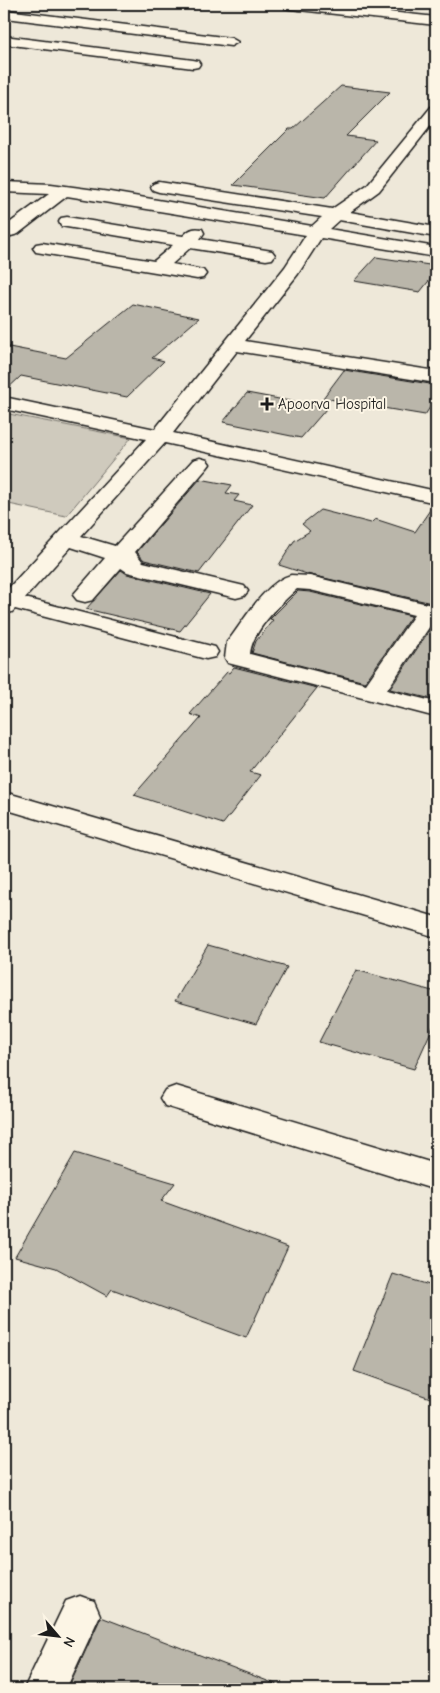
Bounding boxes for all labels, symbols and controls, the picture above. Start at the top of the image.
place label: Apoorva Hospital [278,395,386,413]
marker: Apoorva Hospital [260,397,274,411]
north arrow [32,1610,82,1660]
text: N [59,1634,79,1650]

